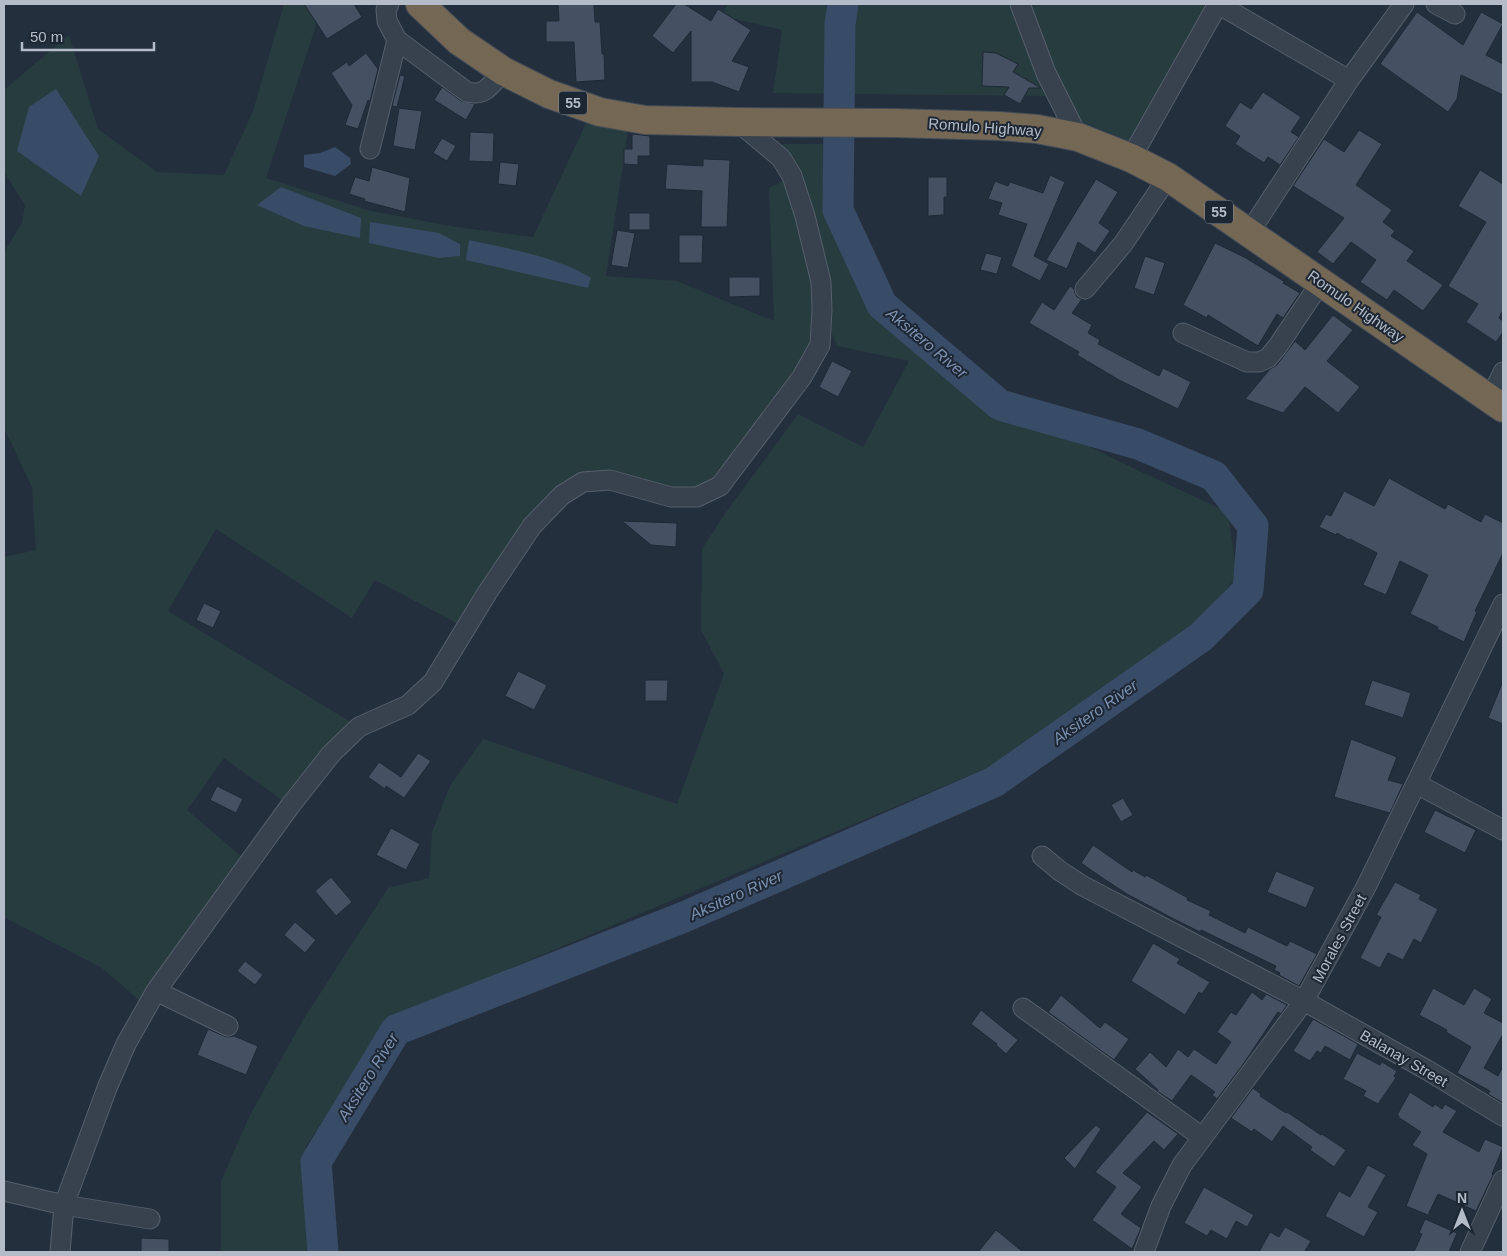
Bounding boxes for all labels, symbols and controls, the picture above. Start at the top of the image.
scale bar [22,20,155,52]
text: 50 m [30,28,63,45]
road number: 55 [559,92,587,115]
street label: Romulo Highway [928,115,1043,139]
road number: 55 [1205,200,1233,223]
street label: Romulo Highway [1305,267,1408,346]
water label: Aksitero River [883,304,971,382]
water label: Aksitero River [1049,676,1141,748]
water label: Aksitero River [686,867,786,923]
street label: Morales Street [1309,890,1370,985]
street label: Balanay Street [1357,1026,1452,1090]
water label: Aksitero River [334,1030,402,1125]
north arrow [1437,1186,1487,1236]
text: N [1457,1190,1467,1206]

